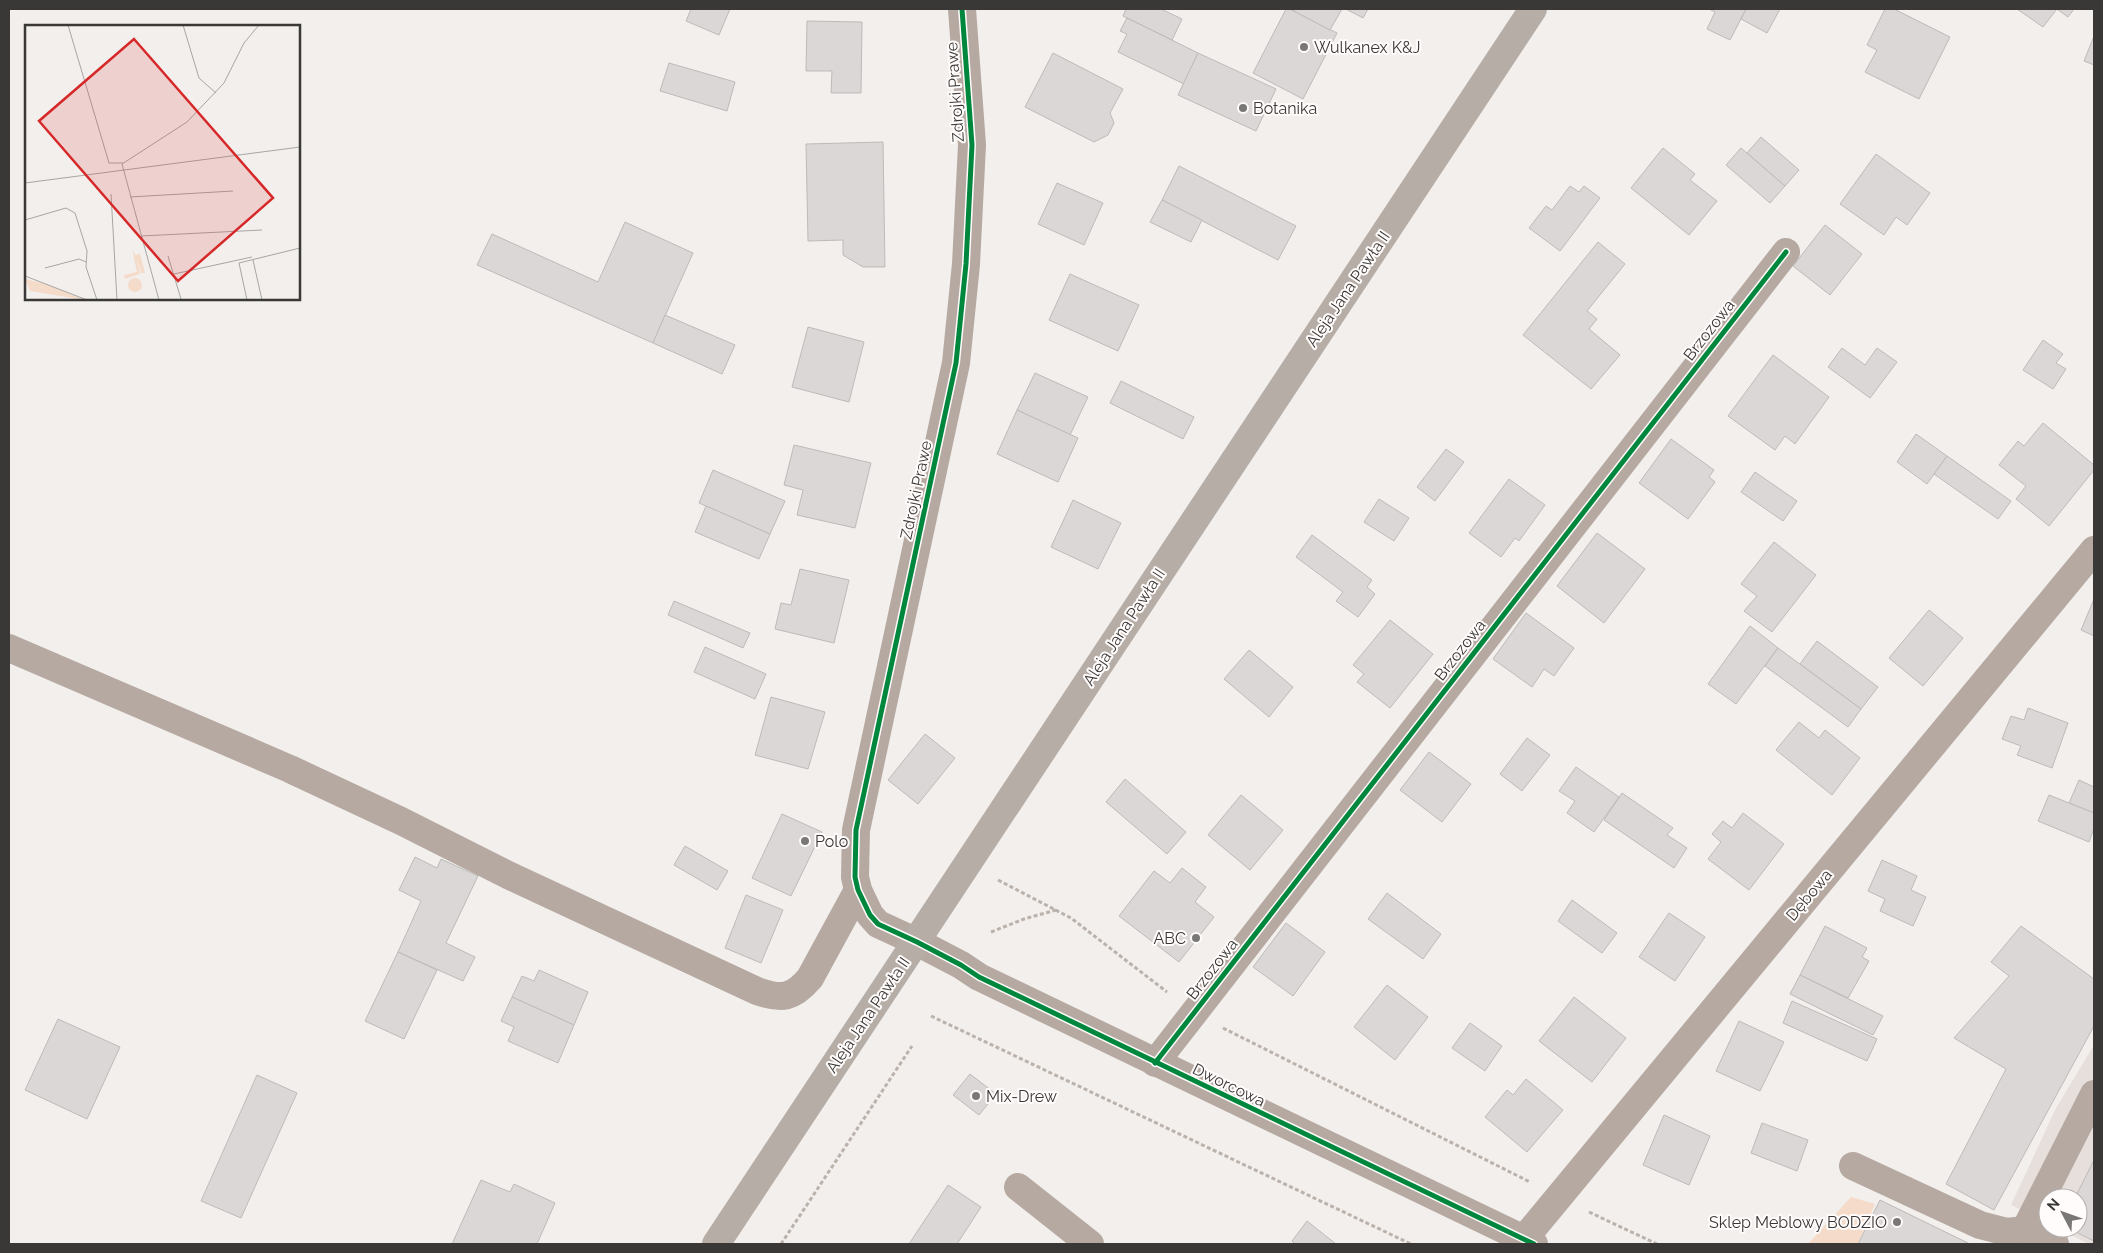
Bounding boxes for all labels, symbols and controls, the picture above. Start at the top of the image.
inset map [25,25,300,300]
place label: Wulkanex K&J [1314,38,1420,57]
street label: Zdrojki Prawe [942,41,968,143]
marker: Wulkanex K&J [1298,41,1310,53]
place label: Botanika [1253,99,1317,118]
marker: Botanika [1237,102,1249,114]
street label: Aleja Jana Pawła II [1302,227,1394,351]
street label: Brzozowa [1679,296,1739,364]
street label: Zdrojki Prawe [896,439,936,541]
street label: Aleja Jana Pawła II [1079,565,1169,689]
street label: Brzozowa [1430,616,1490,684]
place label: Polo [815,832,848,851]
marker: Polo [799,835,811,847]
street label: Dębowa [1782,865,1836,925]
place label: ABC [1154,929,1186,948]
marker: ABC [1190,932,1202,944]
street label: Brzozowa [1182,935,1242,1003]
street label: Aleja Jana Pawła II [822,953,914,1077]
street label: Dworcowa [1190,1059,1268,1111]
place label: Mix-Drew [986,1087,1057,1106]
marker: Mix-Drew [970,1090,982,1102]
north arrow [2038,1188,2088,1238]
text: N [2044,1195,2063,1214]
place label: Sklep Meblowy BODZIO [1709,1213,1887,1232]
marker: Sklep Meblowy BODZIO [1891,1216,1903,1228]

